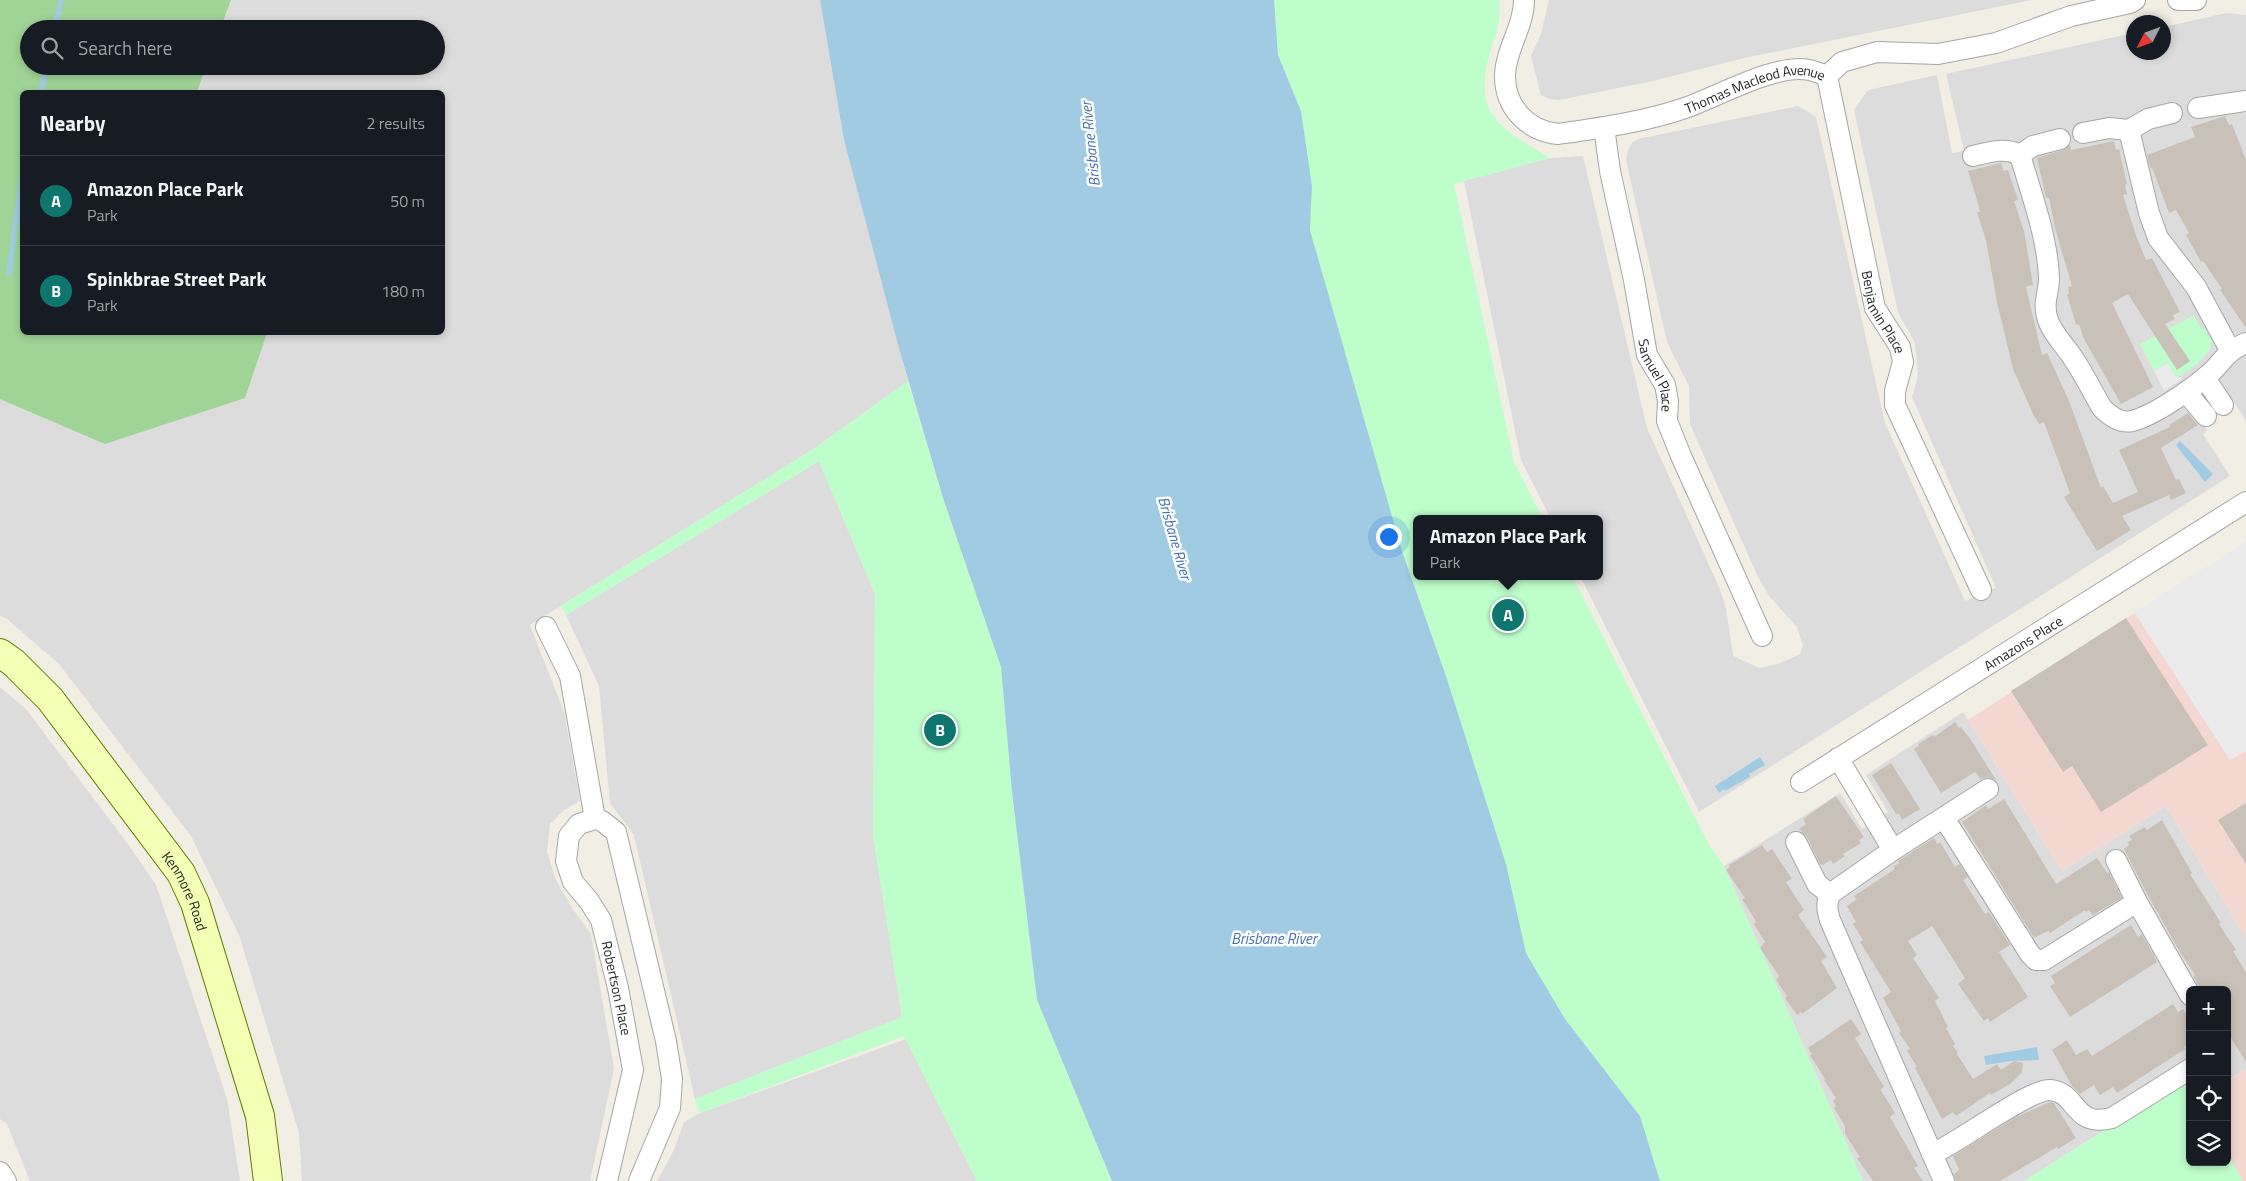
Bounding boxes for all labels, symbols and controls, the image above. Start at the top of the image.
north arrow [2126,15,2171,60]
search box [20,20,445,75]
text: Search here [78,33,172,62]
icon: search [38,34,66,62]
street label: Thomas Macleod Avenue [1681,59,1829,118]
water label: Brisbane River [1074,98,1106,188]
text: Nearby [40,107,105,139]
text: 2 results [366,111,425,135]
text: Amazon Place Park [87,174,243,203]
text: A [51,189,61,213]
text: 50 m [390,189,425,213]
text: Park [87,203,118,227]
text: Spinkbrae Street Park [87,264,266,293]
street label: Benjamin Place [1857,269,1911,355]
text: B [51,279,61,303]
text: 180 m [381,279,425,303]
text: Park [87,293,118,317]
street label: Samuel Place [1634,337,1679,413]
water label: Brisbane River [1152,494,1198,584]
popup [1413,515,1603,580]
text: Amazon Place Park [1430,521,1586,550]
your location [1376,524,1402,550]
text: Park [1430,550,1460,574]
pin: A [1492,596,1524,634]
street label: Amazons Place [1979,610,2066,675]
pin: B [924,711,956,749]
street label: Kenmore Road [157,846,213,933]
water label: Brisbane River [1231,927,1319,950]
street label: Robertson Place [597,939,637,1037]
map controls [2186,986,2231,1166]
button: + [2186,986,2231,1031]
button: − [2186,1031,2231,1076]
button: locate [2186,1076,2231,1121]
button: layers [2186,1121,2231,1166]

